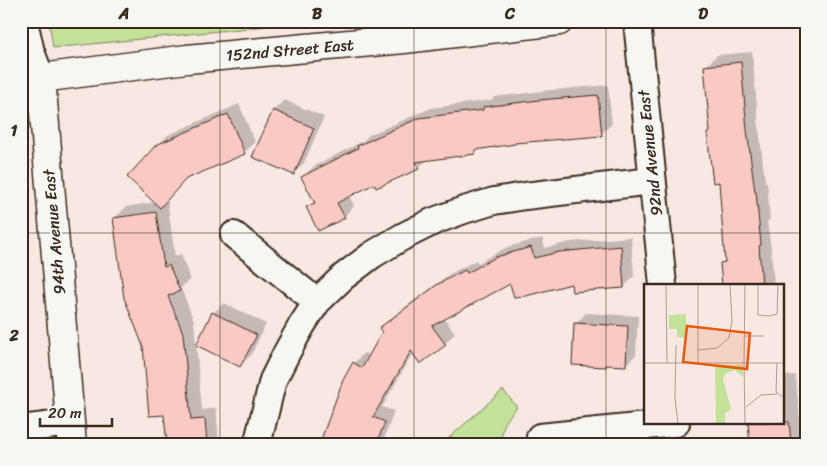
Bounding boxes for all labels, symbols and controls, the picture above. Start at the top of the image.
text: A [118,0,129,28]
text: B [312,0,323,28]
text: C [504,0,516,28]
text: D [698,0,708,28]
street label: 152nd Street East [225,30,355,70]
street label: 92nd Avenue East [629,88,671,217]
text: 1 [11,116,18,145]
street label: 94th Avenue East [34,168,74,296]
inset map [644,284,784,424]
text: 2 [8,321,19,350]
scale bar [40,396,112,428]
text: 20 m [48,400,82,426]

